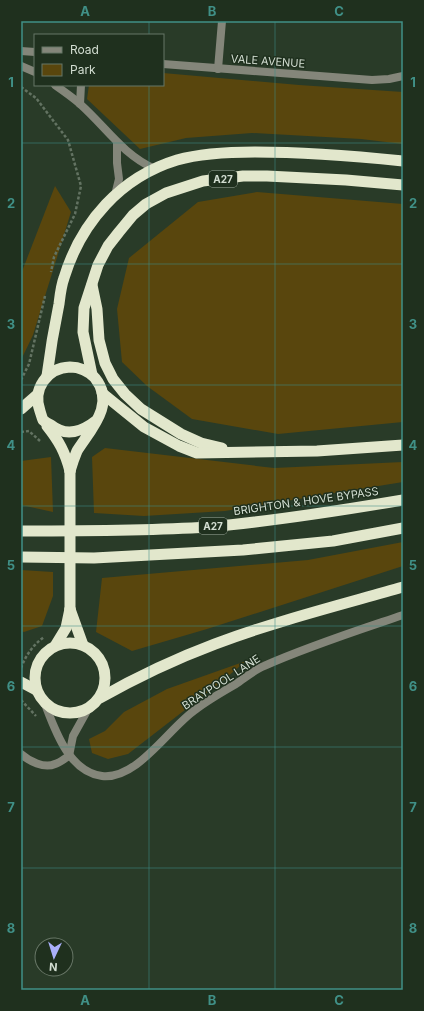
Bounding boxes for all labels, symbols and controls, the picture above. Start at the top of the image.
text: A [80,3,90,19]
text: B [208,3,217,19]
text: C [334,3,344,19]
legend [34,34,164,86]
text: Road [70,42,99,57]
street label: VALE AVENUE [230,51,306,71]
text: Park [70,62,96,77]
text: 1 [8,74,14,90]
text: 1 [410,74,416,90]
road number: A27 [209,171,237,187]
text: 2 [7,195,15,211]
text: 2 [409,195,417,211]
text: 3 [7,316,15,332]
text: 3 [409,316,417,332]
text: 4 [7,437,16,453]
text: 4 [409,437,418,453]
street label: BRIGHTON & HOVE BYPASS [233,484,379,518]
road number: A27 [199,518,227,534]
text: 5 [7,557,15,573]
text: 5 [409,557,417,573]
street label: BRAYPOOL LANE [179,652,263,712]
text: 6 [7,678,15,694]
text: 6 [409,678,417,694]
text: 7 [7,799,15,815]
text: 7 [409,799,417,815]
text: 8 [7,920,15,936]
text: 8 [409,920,417,936]
north arrow [34,937,74,977]
text: N [49,960,58,974]
text: A [80,992,90,1008]
text: B [208,992,217,1008]
text: C [334,992,344,1008]

